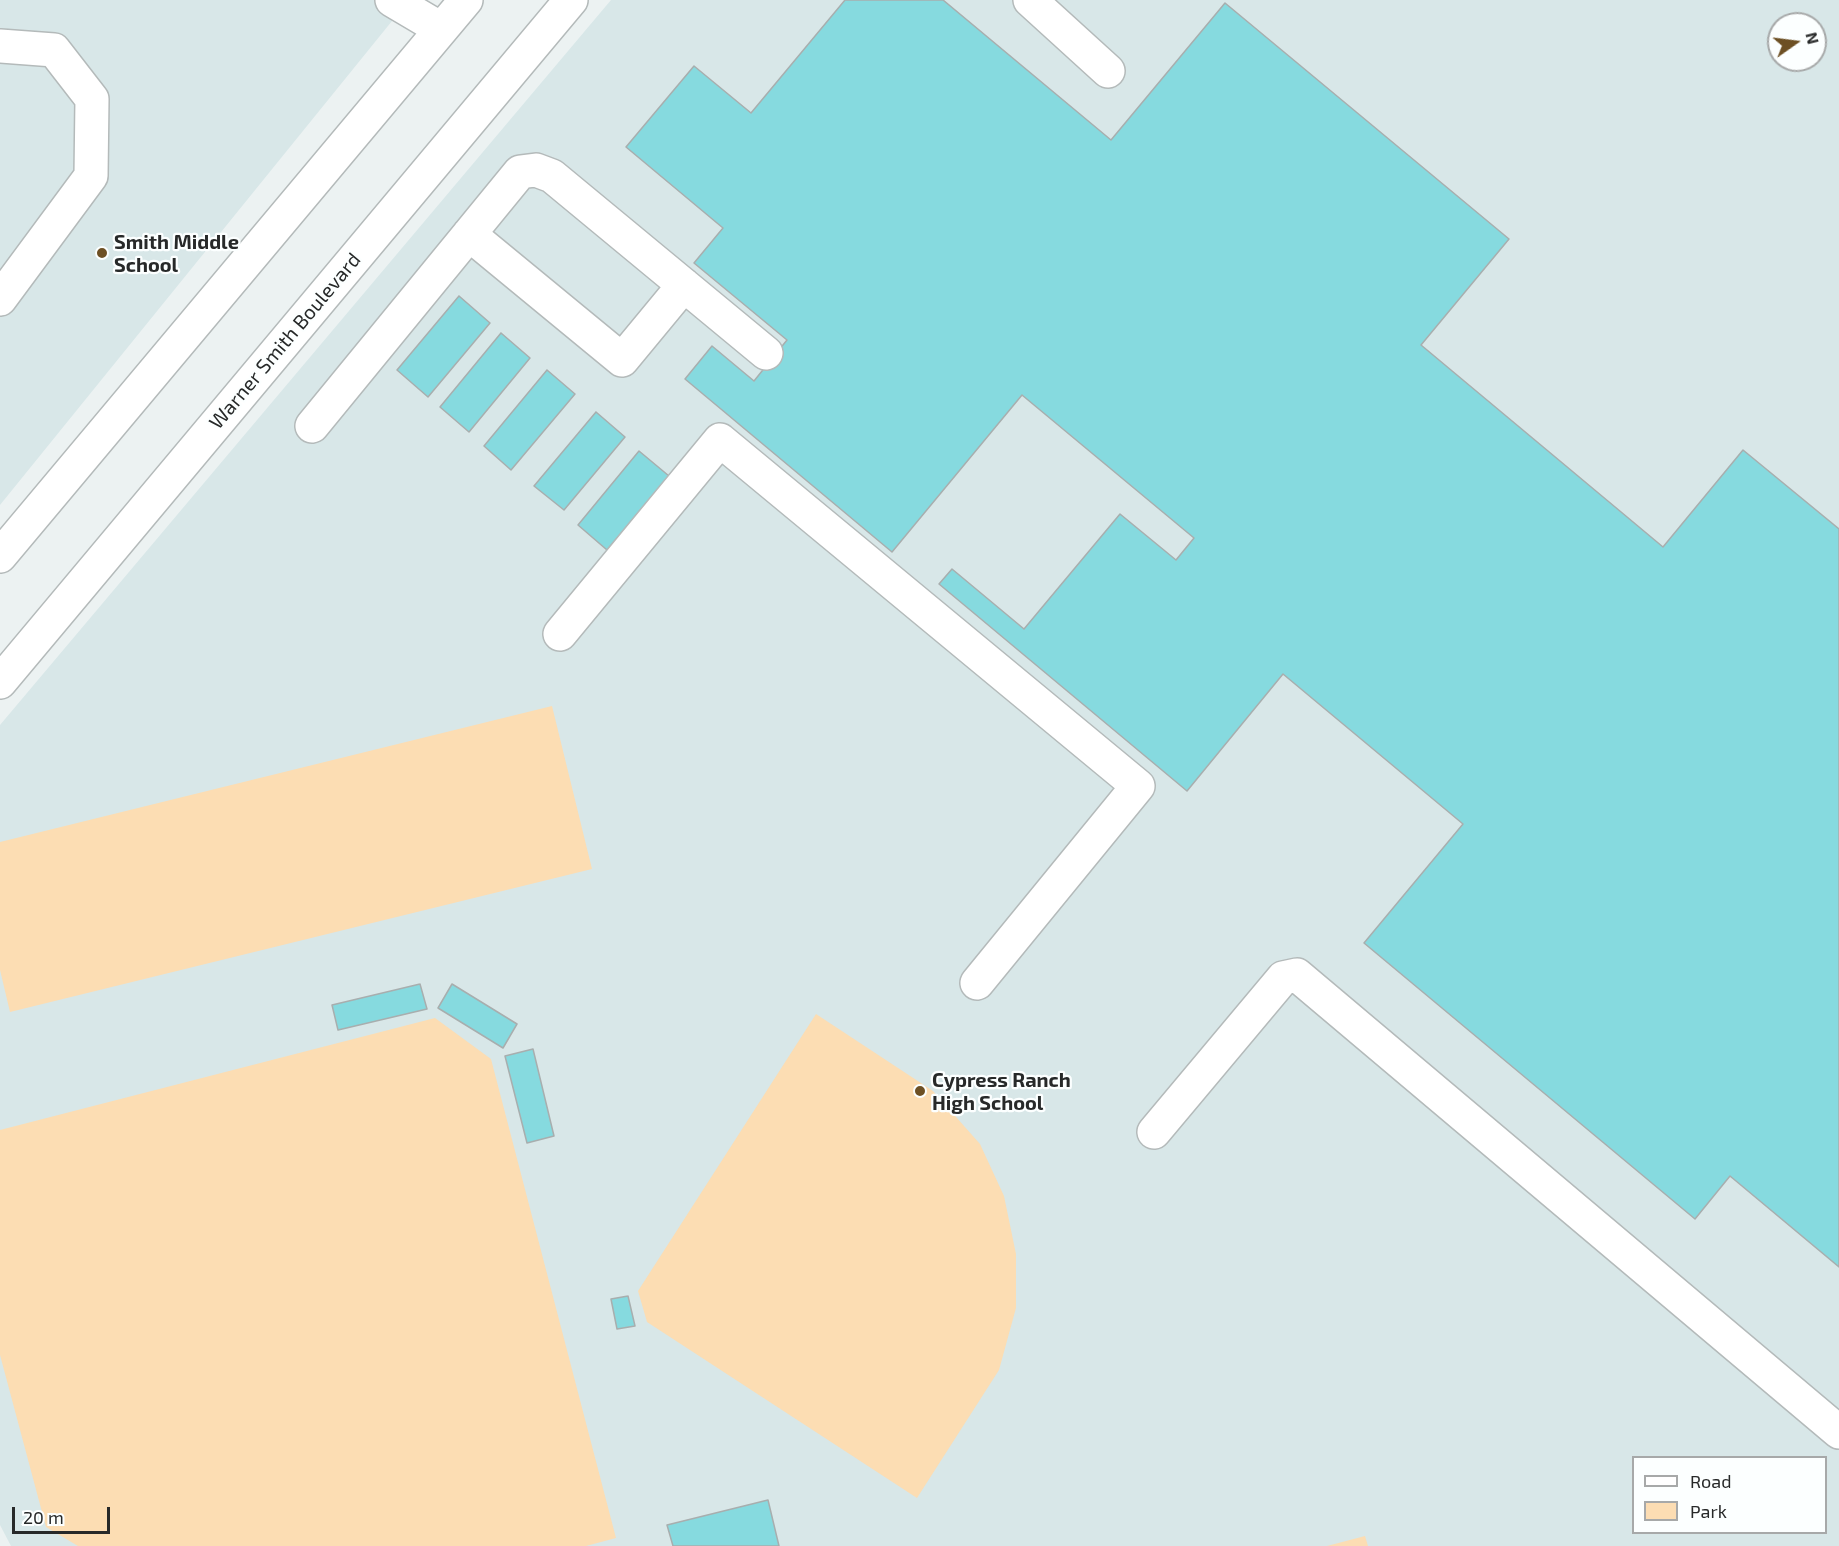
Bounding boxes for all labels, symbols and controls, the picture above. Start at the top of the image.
north arrow [1767,12,1827,72]
text: N [1802,30,1824,46]
place label: Smith Middle School [114,230,239,277]
marker: Smith Middle School [95,246,109,260]
street label: Warner Smith Boulevard [204,248,366,434]
place label: Cypress Ranch High School [932,1068,1071,1115]
marker: Cypress Ranch High School [913,1084,927,1098]
legend [1632,1456,1827,1534]
text: Road [1690,1470,1731,1492]
scale bar [15,1495,112,1533]
text: Park [1690,1500,1727,1522]
text: 20 m [23,1506,64,1528]

